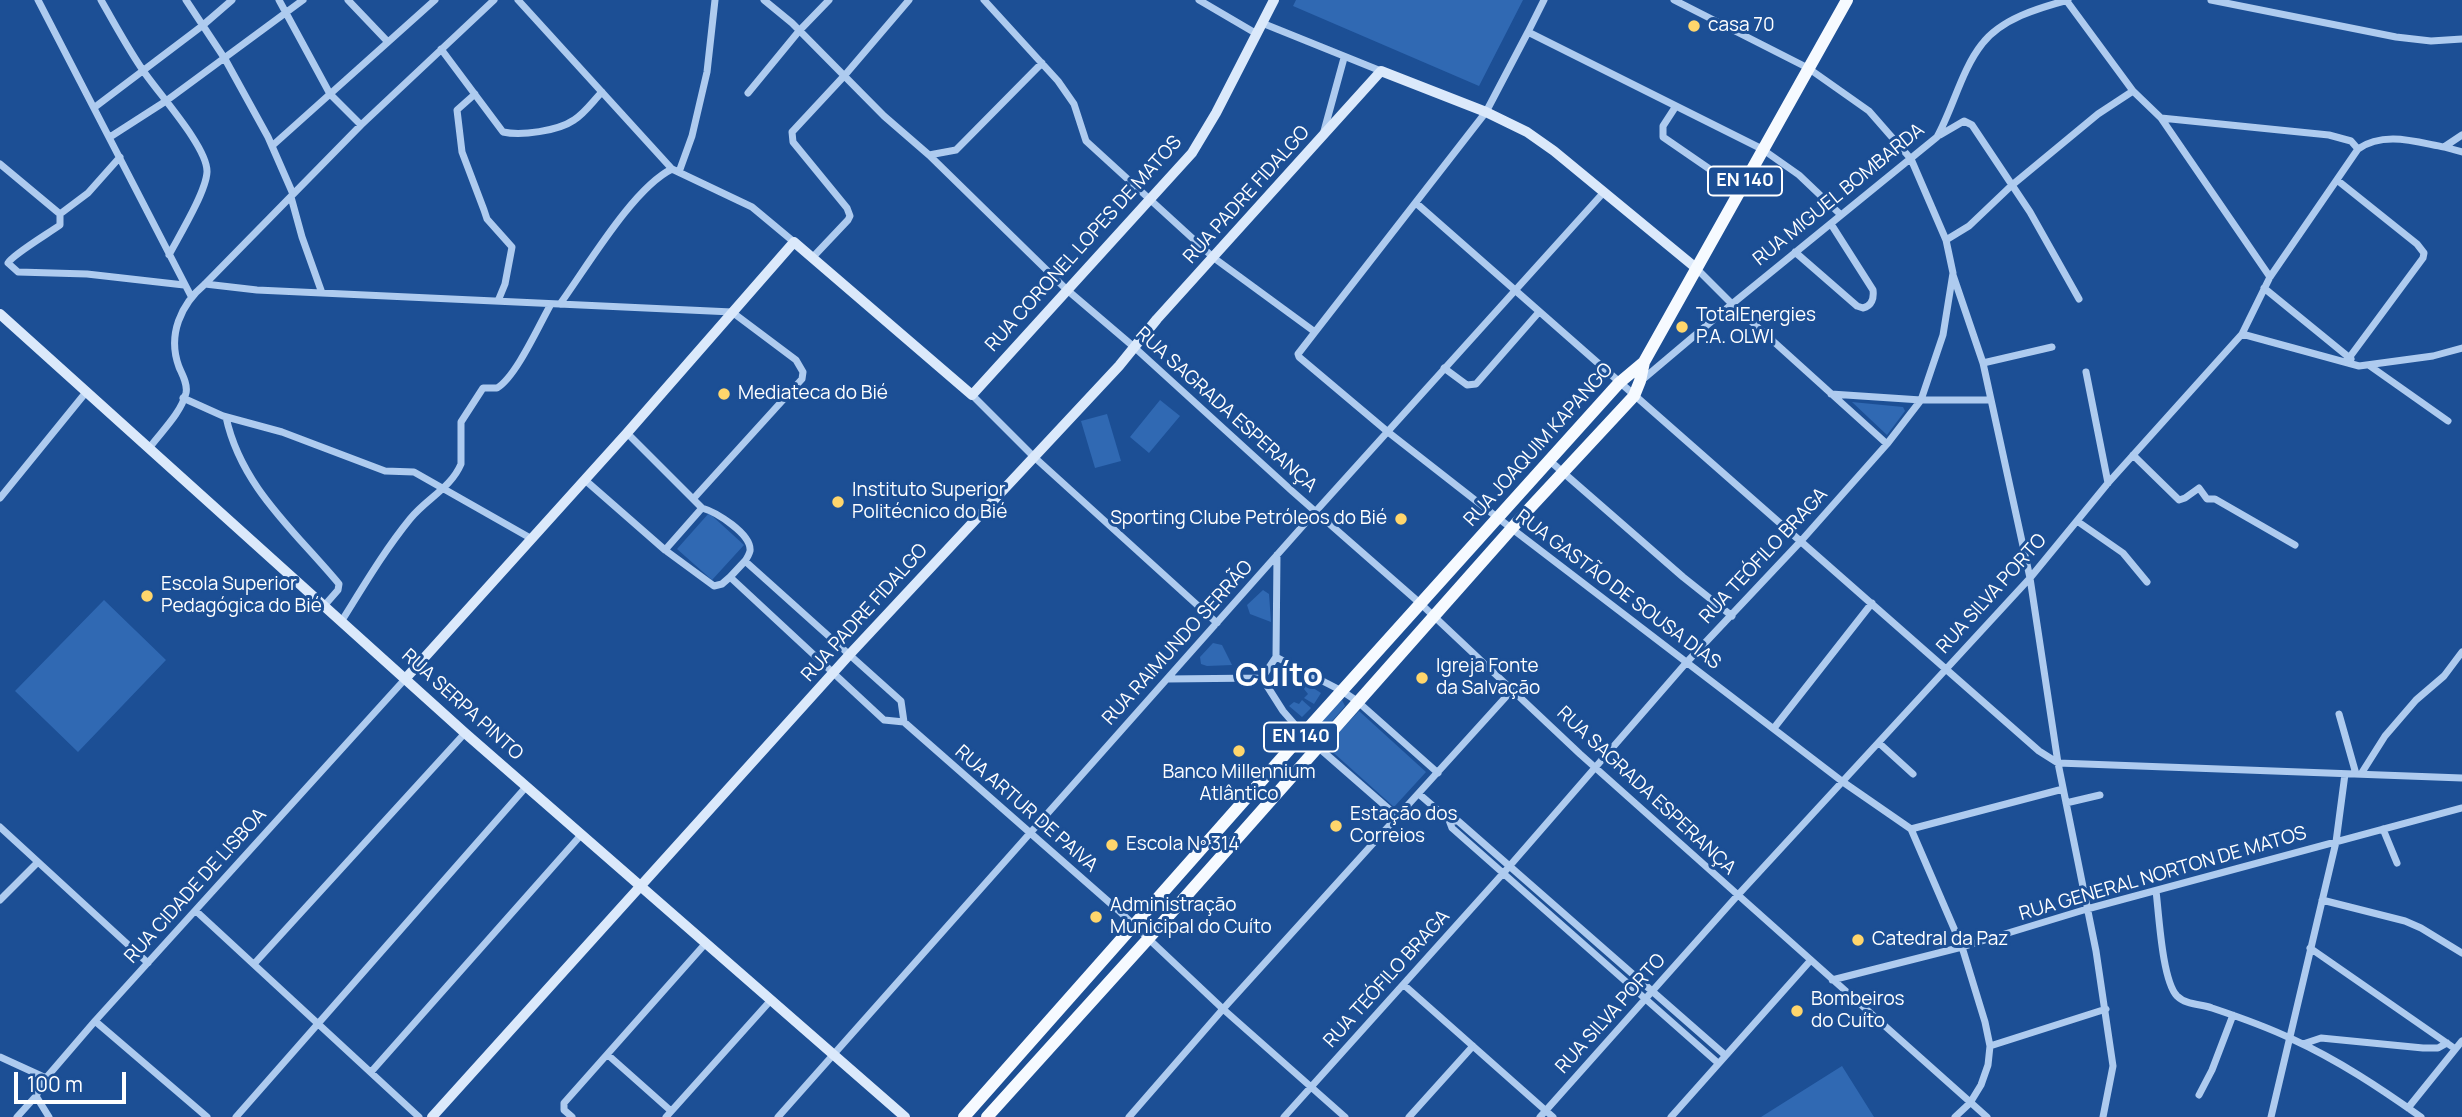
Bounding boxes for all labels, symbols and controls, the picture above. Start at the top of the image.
place label: casa 70 [1708,15,1774,37]
marker: casa 70 [1686,18,1702,34]
street label: RUA MIGUEL BOMBARDA [1749,119,1929,271]
street label: RUA PADRE FIDALGO [1179,121,1315,269]
street label: RUA CORONEL LOPES DE MATOS [981,131,1187,357]
road number: EN 140 [1708,166,1782,196]
place label: TotalEnergies P.A. OLWI [1696,305,1816,349]
marker: TotalEnergies P.A. OLWI [1674,319,1690,335]
street label: RUA SAGRADA ESPERANÇA [1131,323,1321,497]
street label: RUA JOAQUIM KAPANGO [1460,359,1618,531]
place label: Mediateca do Bié [738,383,888,405]
marker: Mediateca do Bié [716,386,732,402]
place label: Instituto Superior Politécnico do Bié [852,480,1007,524]
street label: RUA TEÓFILO BRAGA [1695,483,1833,629]
marker: Instituto Superior Politécnico do Bié [830,494,846,510]
street label: RUA GASTÃO DE SOUSA DIAS [1511,505,1725,675]
place label: Sporting Clube Petróleos do Bié [1110,508,1387,530]
marker: Sporting Clube Petróleos do Bié [1393,511,1409,527]
street label: RUA SILVA PORTO [1932,529,2052,659]
street label: RUA PADRE FIDALGO [797,539,933,687]
street label: RUA RAIMUNDO SERRÃO [1098,556,1258,730]
place label: Escola Superior Pedagógica do Bié [161,574,322,618]
marker: Escola Superior Pedagógica do Bié [139,588,155,604]
street label: RUA SERPA PINTO [397,645,527,765]
place label: Igreja Fonte da Salvação [1436,656,1540,700]
district label: Cuíto [1235,657,1323,697]
marker: Igreja Fonte da Salvação [1414,670,1430,686]
street label: RUA SAGRADA ESPERANÇA [1552,702,1740,880]
road number: EN 140 [1264,722,1338,752]
street label: RUA ARTUR DE PAIVA [950,741,1102,877]
marker: Banco Millennium Atlântico [1231,743,1247,759]
place label: Banco Millennium Atlântico [1162,762,1316,806]
street label: RUA CIDADE DE LISBOA [120,804,272,968]
place label: Estação dos Correios [1350,804,1457,848]
marker: Estação dos Correios [1328,818,1344,834]
street label: RUA GENERAL NORTON DE MATOS [2017,822,2309,926]
place label: Escola Nº 314 [1126,834,1240,856]
marker: Escola Nº 314 [1104,837,1120,853]
place label: Administração Municipal do Cuíto [1110,895,1272,939]
street label: RUA TEÓFILO BRAGA [1319,906,1455,1052]
marker: Administração Municipal do Cuíto [1088,909,1104,925]
place label: Catedral da Paz [1872,929,2008,951]
marker: Catedral da Paz [1850,932,1866,948]
street label: RUA SILVA PORTO [1551,949,1671,1079]
place label: Bombeiros do Cuíto [1811,989,1905,1033]
marker: Bombeiros do Cuíto [1789,1003,1805,1019]
scale bar [18,1058,130,1102]
text: 100 m [27,1070,83,1098]

